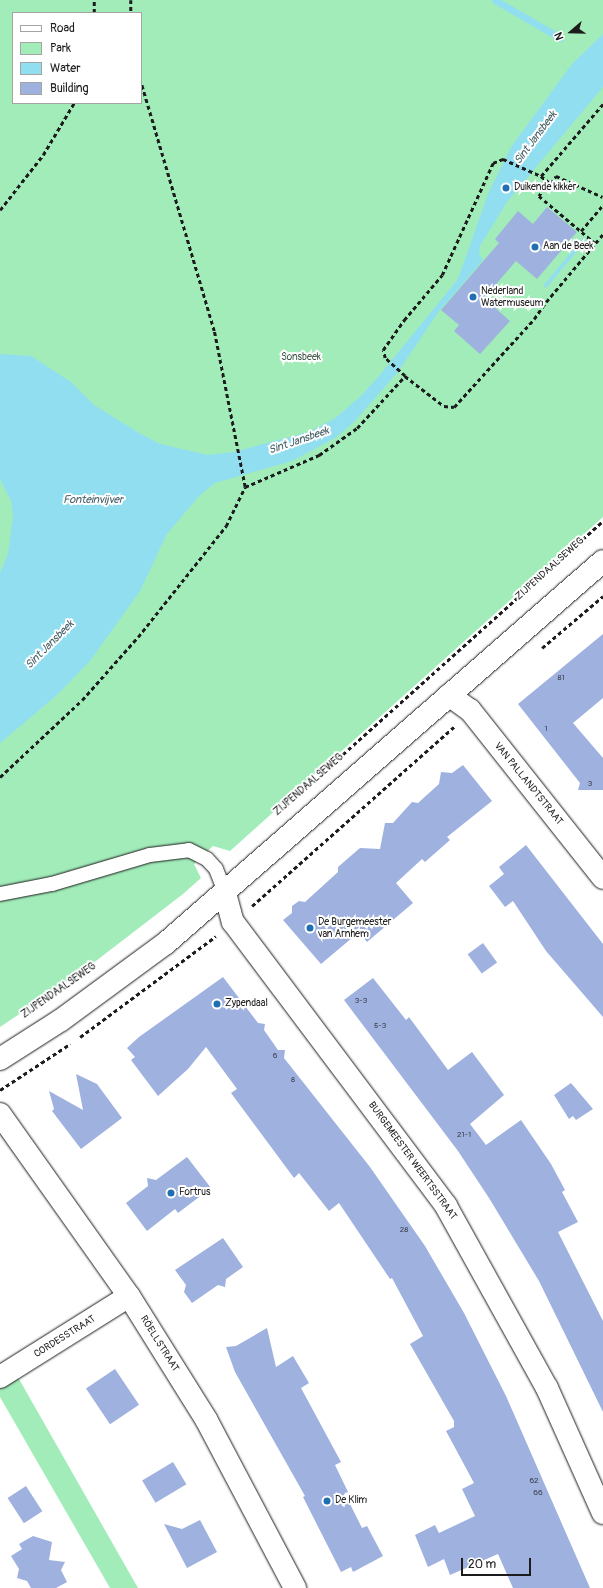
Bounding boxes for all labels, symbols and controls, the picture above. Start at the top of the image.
legend [12,12,142,104]
north arrow [551,12,591,52]
text: Road [50,21,75,36]
text: N [552,31,567,42]
text: Park [50,41,71,56]
text: Water [50,61,81,76]
text: Building [50,81,89,96]
water label: Sint Jansbeek [512,109,560,167]
place label: Duikende kikker [514,182,576,194]
marker: Duikende kikker [501,183,511,193]
place label: Aan de Beek [543,241,593,253]
marker: Aan de Beek [530,242,540,252]
place label: Nederland Watermuseum [481,285,543,308]
marker: Nederland Watermuseum [468,292,478,302]
park label: Sonsbeek [281,352,321,364]
water label: Sint Jansbeek [267,425,331,457]
water label: Fonteinvijver [63,493,123,507]
street label: ZIJPENDAALSEWEG [513,535,587,603]
water label: Sint Jansbeek [23,618,77,672]
house number: 81 [557,673,565,683]
house number: 1 [544,724,548,734]
street label: VAN PALLANDTSTRAAT [491,740,565,828]
street label: ZIJPENDAALSEWEG [272,751,346,819]
house number: 3 [588,779,592,789]
place label: De Burgemeester van Arnhem [318,916,391,940]
marker: De Burgemeester van Arnhem [305,923,315,933]
street label: ZIJPENDAALSEWEG [19,961,99,1021]
house number: 3-3 [355,996,367,1006]
place label: Zypendaal [225,998,268,1010]
marker: Zypendaal [212,999,222,1009]
house number: 5-3 [374,1021,386,1031]
house number: 6 [273,1051,277,1061]
house number: 8 [291,1075,295,1085]
street label: BURGEMEESTER WEERTSSTRAAT [365,1100,459,1222]
house number: 21-1 [457,1130,471,1140]
place label: Fortrus [179,1187,211,1199]
marker: Fortrus [166,1188,176,1198]
house number: 28 [400,1225,408,1235]
street label: CORDESSTRAAT [32,1313,98,1361]
street label: RÖELLSTRAAT [137,1314,181,1374]
house number: 62 [529,1476,539,1486]
house number: 66 [533,1488,543,1498]
place label: De Klim [335,1495,367,1507]
marker: De Klim [322,1496,332,1506]
scale bar [463,1550,533,1576]
text: 20 m [468,1557,496,1572]

